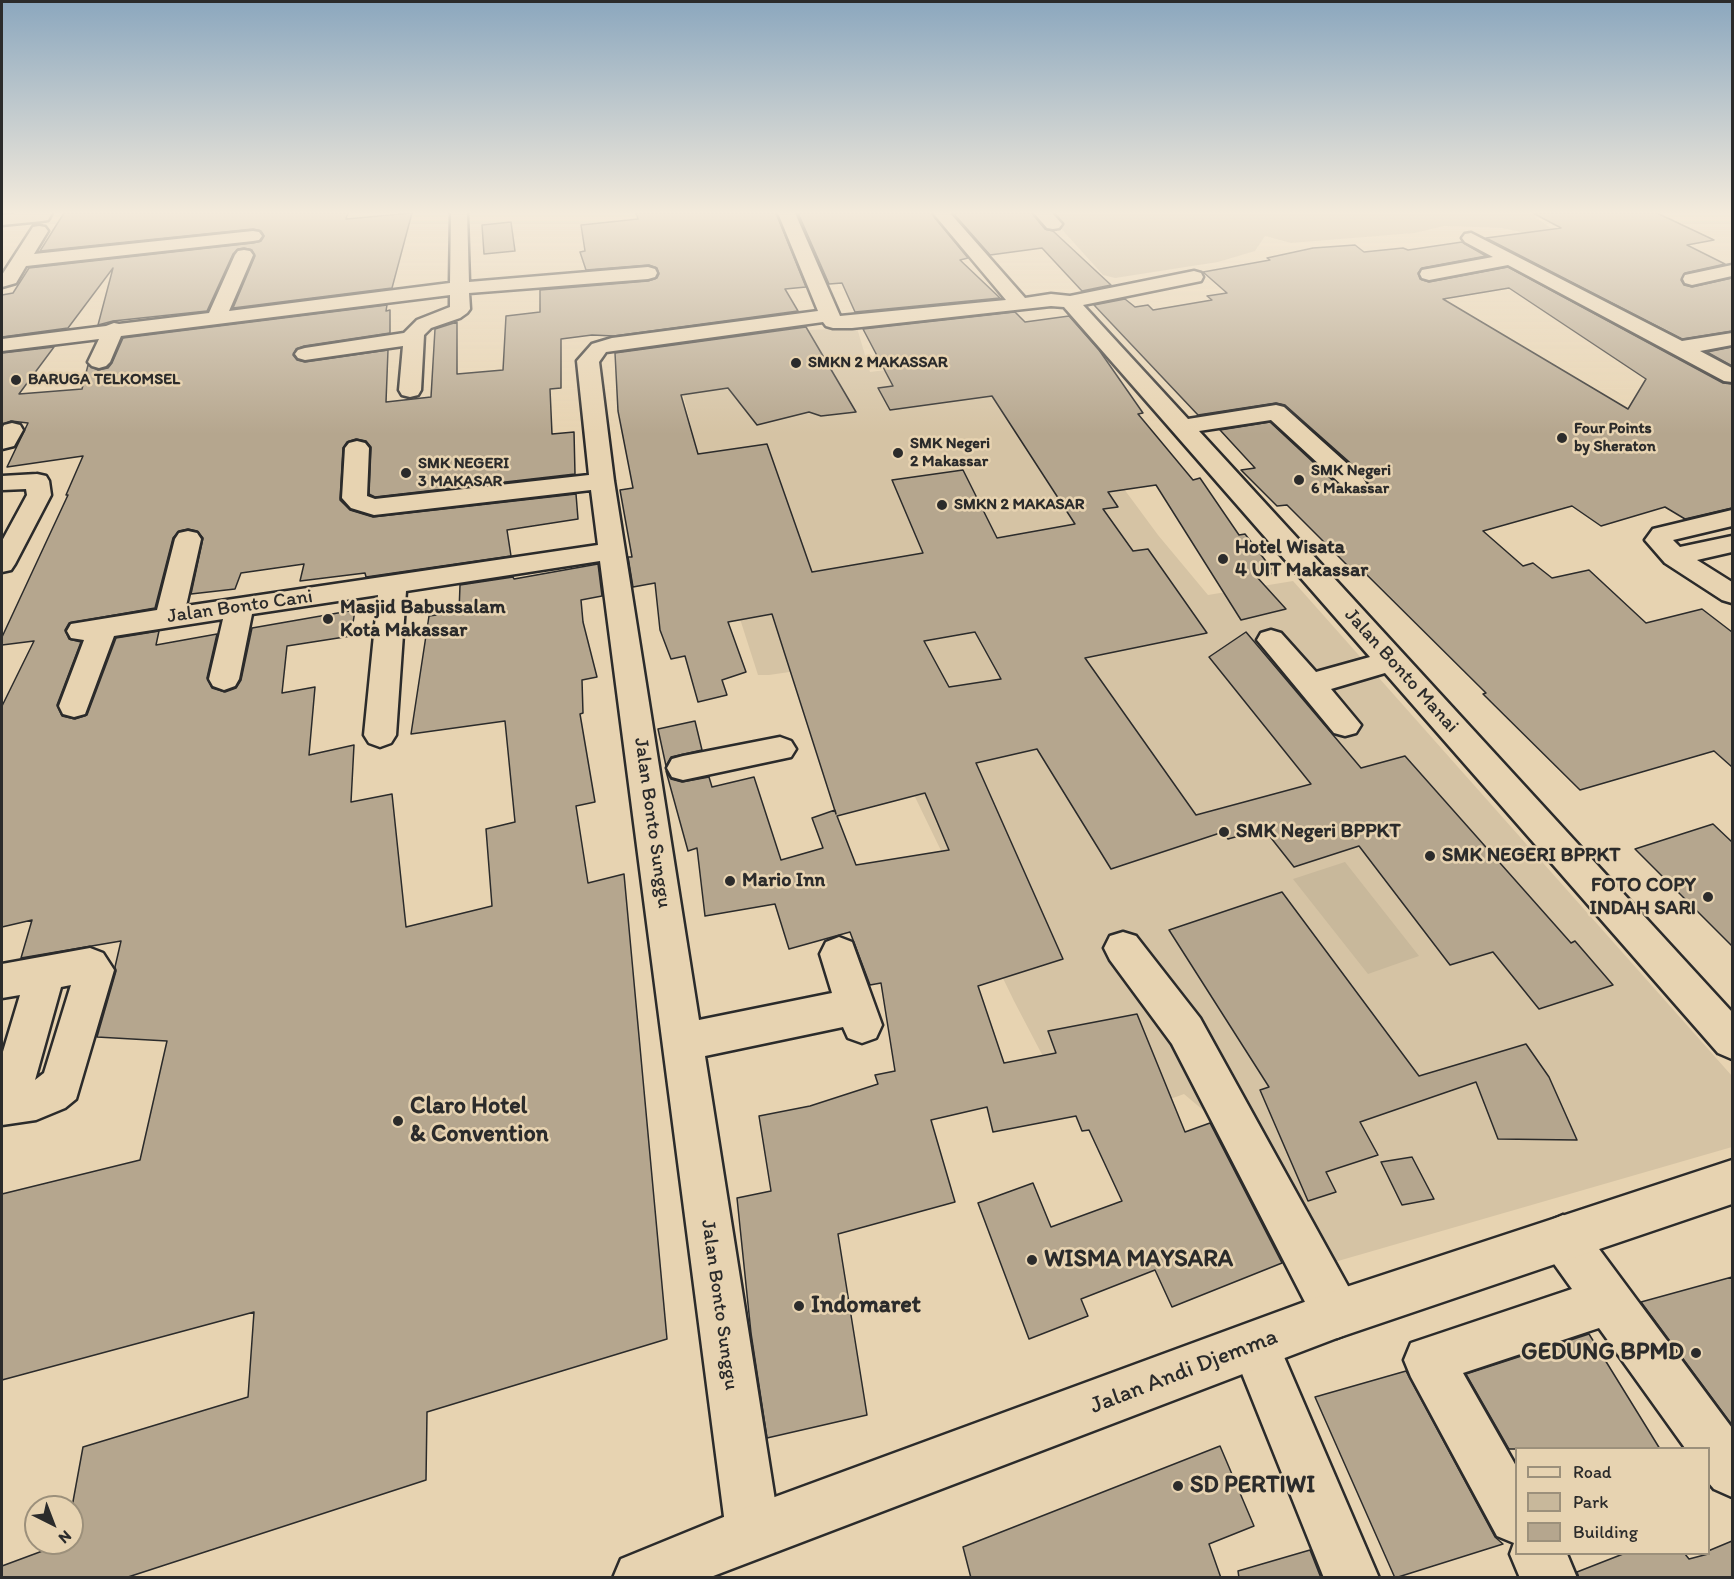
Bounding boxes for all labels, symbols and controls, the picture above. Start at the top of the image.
place label: SMKN 2 MAKASSAR [808,353,948,373]
marker: SMKN 2 MAKASSAR [789,356,803,370]
place label: BARUGA TELKOMSEL [28,370,180,390]
marker: BARUGA TELKOMSEL [9,373,23,387]
place label: Four Points by Sheraton [1574,419,1656,457]
marker: Four Points by Sheraton [1555,431,1569,445]
place label: SMK Negeri 2 Makassar [910,434,990,472]
marker: SMK Negeri 2 Makassar [891,446,905,460]
place label: SMK NEGERI 3 MAKASAR [418,454,509,492]
place label: SMK Negeri 6 Makassar [1311,461,1391,499]
marker: SMK NEGERI 3 MAKASAR [399,466,413,480]
marker: SMK Negeri 6 Makassar [1292,473,1306,487]
place label: SMKN 2 MAKASAR [954,495,1085,515]
marker: SMKN 2 MAKASAR [935,498,949,512]
place label: Hotel Wisata 4 UIT Makassar [1235,536,1368,583]
marker: Hotel Wisata 4 UIT Makassar [1216,552,1230,566]
street label: Jalan Bonto Cani [166,585,314,629]
place label: Masjid Babussalam Kota Makassar [340,596,506,643]
street label: Jalan Bonto Manai [1339,604,1463,738]
marker: Masjid Babussalam Kota Makassar [321,612,335,626]
street label: Jalan Bonto Sunggu [628,736,676,910]
place label: SMK Negeri BPPKT [1236,820,1401,844]
marker: SMK Negeri BPPKT [1217,825,1231,839]
place label: SMK NEGERI BPPKT [1442,844,1621,868]
marker: SMK NEGERI BPPKT [1423,849,1437,863]
place label: Mario Inn [742,869,825,893]
marker: Mario Inn [723,874,737,888]
place label: FOTO COPY INDAH SARI [1590,874,1696,921]
marker: FOTO COPY INDAH SARI [1701,890,1715,904]
place label: Claro Hotel & Convention [410,1093,549,1149]
marker: Claro Hotel & Convention [391,1114,405,1128]
street label: Jalan Bonto Sunggu [695,1218,743,1392]
place label: WISMA MAYSARA [1044,1246,1233,1274]
marker: WISMA MAYSARA [1025,1253,1039,1267]
place label: Indomaret [811,1292,921,1320]
marker: Indomaret [792,1299,806,1313]
street label: Jalan Andi Djemma [1086,1323,1282,1421]
place label: GEDUNG BPMD [1521,1339,1684,1367]
marker: GEDUNG BPMD [1689,1346,1703,1360]
legend [1515,1447,1710,1555]
text: Road [1573,1461,1612,1483]
place label: SD PERTIWI [1190,1472,1315,1500]
marker: SD PERTIWI [1171,1479,1185,1493]
text: Park [1573,1491,1608,1513]
north arrow [24,1495,84,1555]
text: Building [1573,1521,1638,1543]
text: N [55,1527,75,1548]

